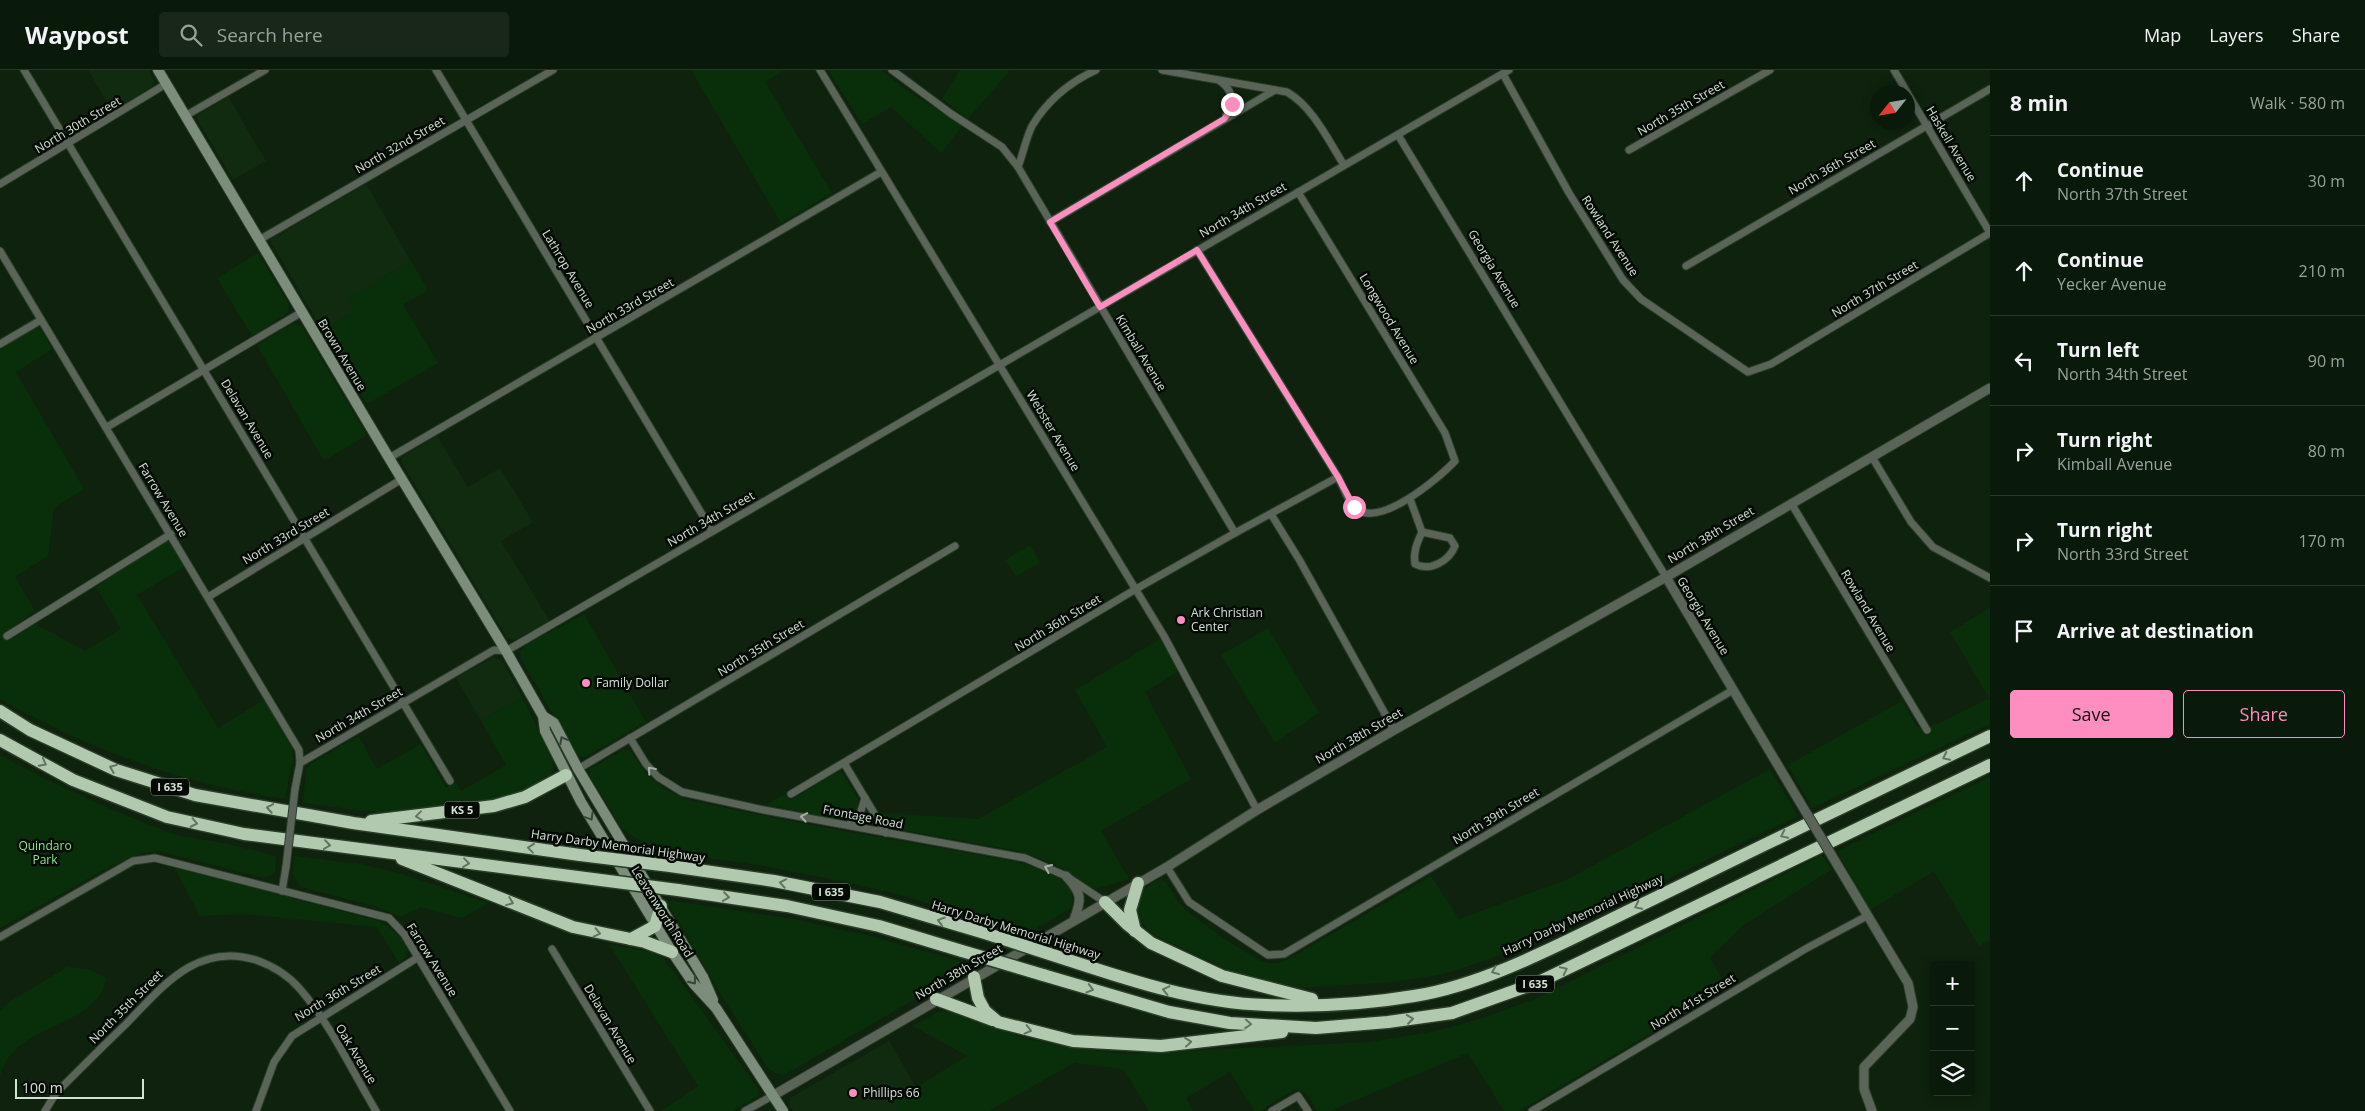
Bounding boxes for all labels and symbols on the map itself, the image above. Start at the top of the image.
street label: North 35th Street [1634,76,1727,139]
north arrow [1870,85,1915,130]
street label: North 30th Street [31,92,124,157]
route end [1221,93,1244,116]
street label: Haskell Avenue [1922,103,1981,185]
street label: North 32nd Street [352,112,448,177]
street label: North 36th Street [1785,135,1878,198]
street label: North 34th Street [1196,178,1289,241]
street label: Rowland Avenue [1578,192,1643,280]
street label: Lathrop Avenue [538,226,599,311]
street label: Georgia Avenue [1464,226,1525,311]
street label: North 37th Street [1828,256,1921,321]
street label: Longwood Avenue [1356,270,1423,368]
street label: North 33rd Street [583,274,677,338]
street label: Kimball Avenue [1112,311,1171,394]
street label: Brown Avenue [314,315,371,394]
street label: Delavan Avenue [217,376,278,462]
street label: Webster Avenue [1023,387,1084,475]
street label: Farrow Avenue [134,459,192,540]
street label: North 34th Street [664,487,757,550]
route start [1343,496,1366,519]
street label: North 38th Street [1664,502,1757,567]
street label: North 33rd Street [239,503,332,568]
street label: Rowland Avenue [1837,566,1900,655]
street label: Georgia Avenue [1673,573,1734,658]
street label: North 36th Street [1011,590,1104,655]
place label: Ark Christian Center [1191,604,1263,635]
marker: Ark Christian Center [1175,614,1187,626]
street label: North 35th Street [714,615,807,680]
place label: Family Dollar [596,674,669,691]
marker: Family Dollar [580,677,592,689]
street label: North 34th Street [312,683,405,746]
street label: North 38th Street [1312,704,1405,767]
one-way arrow [559,736,569,745]
one-way arrow [1942,751,1951,761]
one-way arrow [38,757,47,767]
one-way arrow [109,764,118,774]
one-way arrow [648,767,657,776]
road number: I 635 [151,779,189,796]
street label: North 39th Street [1449,783,1542,848]
street label: Frontage Road [821,800,905,833]
road number: KS 5 [444,802,480,818]
one-way arrow [266,804,275,814]
one-way arrow [415,810,423,821]
one-way arrow [583,812,593,821]
one-way arrow [800,813,808,823]
one-way arrow [189,817,198,828]
street label: Harry Darby Memorial Highway [530,825,707,866]
one-way arrow [1780,829,1789,840]
park label: Quindaro Park [18,837,72,868]
one-way arrow [323,839,331,850]
one-way arrow [527,844,536,854]
one-way arrow [463,857,471,868]
street label: Leavenworth Road [628,863,697,961]
one-way arrow [1044,863,1053,874]
street label: Harry Darby Memorial Highway [1500,869,1667,959]
one-way arrow [779,878,788,889]
road number: I 635 [812,884,850,900]
one-way arrow [722,892,731,902]
one-way arrow [505,896,514,906]
street label: Harry Darby Memorial Highway [930,896,1104,964]
one-way arrow [1634,900,1643,910]
one-way arrow [938,916,946,926]
street label: Farrow Avenue [403,920,462,1000]
one-way arrow [593,927,602,938]
street label: North 38th Street [912,940,1005,1003]
street label: North 36th Street [291,960,384,1025]
one-way arrow [1491,965,1500,975]
street label: North 35th Street [85,966,166,1047]
one-way arrow [1559,966,1568,976]
street label: North 41st Street [1647,969,1738,1034]
one-way arrow [687,975,695,984]
road number: I 635 [1516,976,1554,992]
street label: Delavan Avenue [580,981,641,1067]
one-way arrow [1085,983,1094,993]
one-way arrow [1162,985,1171,995]
one-way arrow [1406,1014,1414,1024]
one-way arrow [1244,1019,1252,1030]
street label: Oak Avenue [332,1021,381,1087]
one-way arrow [1023,1024,1031,1034]
one-way arrow [1185,1037,1193,1048]
scale bar [15,1076,144,1099]
place label: Phillips 66 [863,1084,920,1101]
marker: Phillips 66 [847,1087,859,1099]

